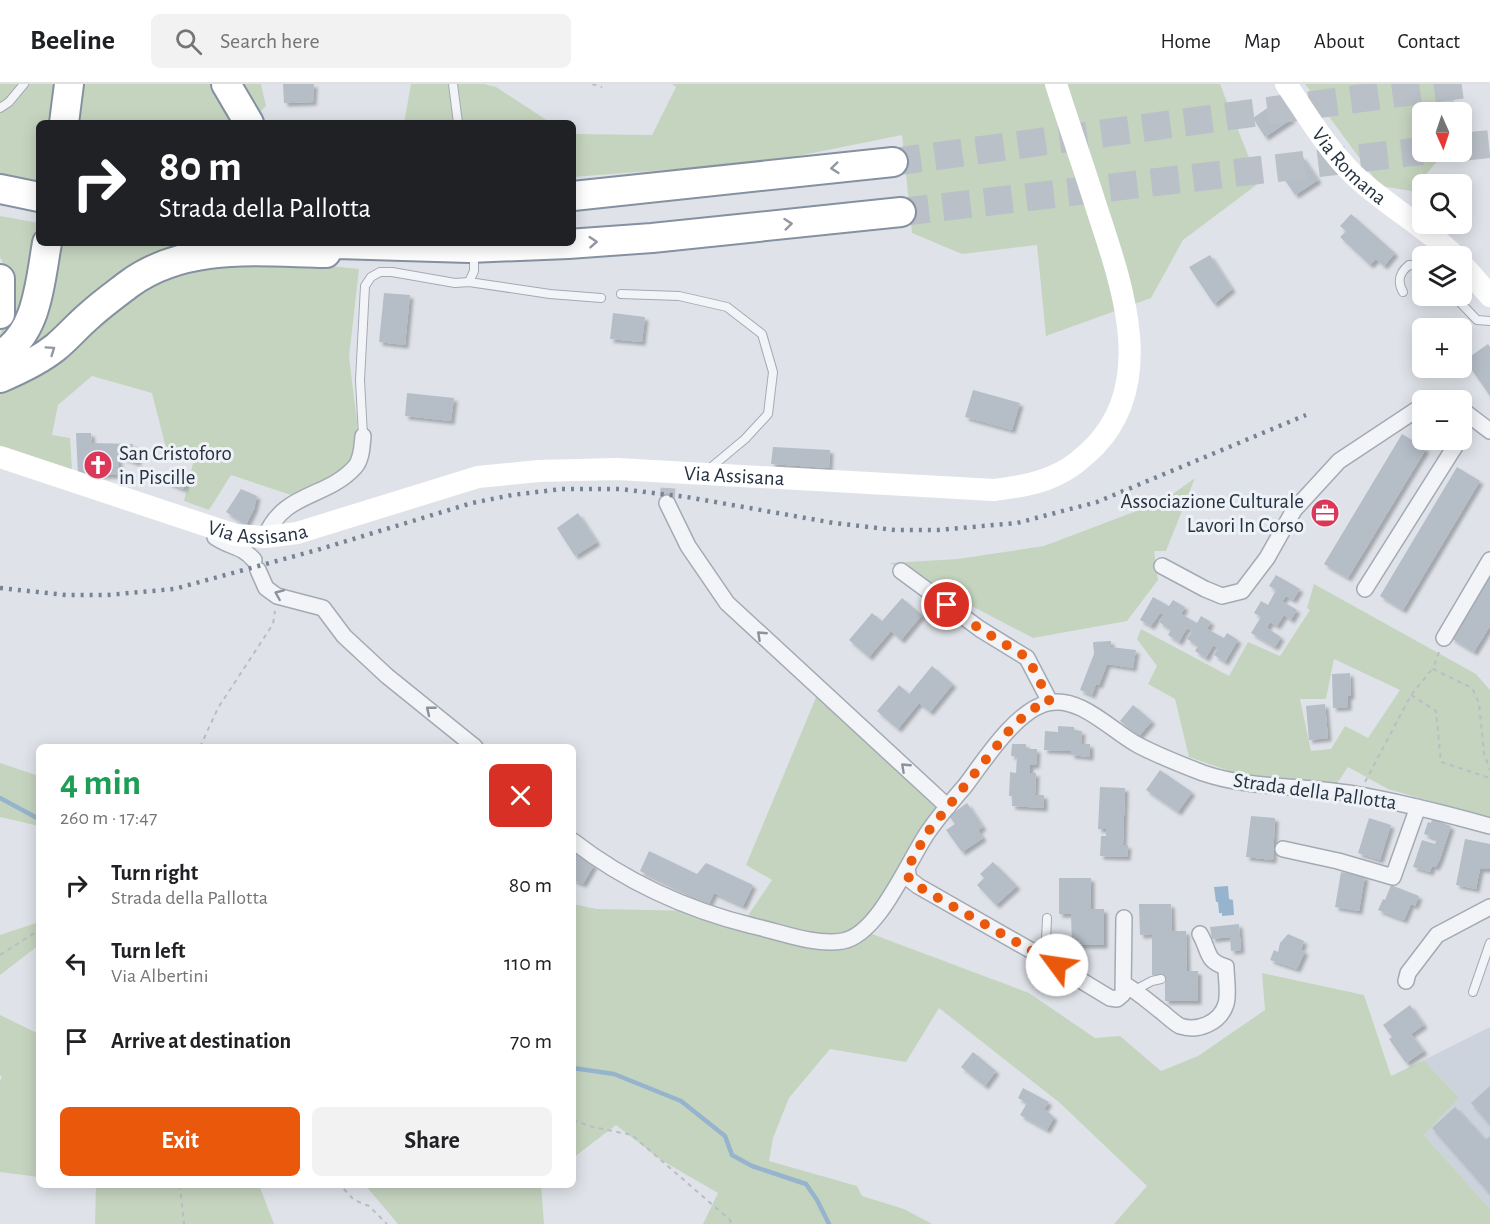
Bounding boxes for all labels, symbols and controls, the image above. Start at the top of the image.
search box [151,14,571,68]
icon: search [172,25,205,58]
text: Beeline [30,27,115,55]
text: Search here [220,30,320,52]
text: Home [1160,31,1211,52]
text: Map [1244,31,1281,52]
text: About [1314,31,1364,52]
text: Contact [1397,31,1460,52]
north arrow [1412,102,1472,162]
map controls [1412,102,1472,450]
street label: Via Romana [1308,124,1390,209]
icon: right [60,144,138,222]
text: 80 m [159,146,242,188]
one-way arrow [830,161,839,174]
button: search [1412,174,1472,234]
text: Strada della Pallotta [159,195,371,222]
one-way arrow [783,218,792,231]
one-way arrow [589,236,598,249]
button: layers [1412,246,1472,306]
button: + [1412,318,1472,378]
one-way arrow [44,346,55,357]
button: − [1412,390,1472,450]
place label: San Cristoforo in Piscille [119,443,232,488]
church icon: San Cristoforo in Piscille [82,449,114,481]
street label: Via Assisana [683,463,785,489]
place label: Associazione Culturale Lavori In Corso [1120,491,1304,536]
office icon: Associazione Culturale Lavori In Corso [1309,497,1341,529]
street label: Via Assisana [205,517,311,548]
pin [921,579,972,630]
icon: arrive [930,588,963,621]
one-way arrow [274,589,285,601]
one-way arrow [758,631,768,642]
one-way arrow [426,706,437,717]
one-way arrow [901,763,911,774]
button: close [489,764,552,827]
text: 4 min [60,765,141,801]
street label: Strada della Pallotta [1232,770,1398,813]
text: 260 m · 17:47 [60,808,157,828]
text: Turn right [111,862,198,884]
icon: right [60,869,93,902]
text: 80 m [509,874,552,896]
text: Strada della Pallotta [111,888,268,908]
position arrow [1025,933,1089,997]
text: Turn left [111,940,185,962]
icon: left [60,947,93,980]
text: 110 m [504,952,552,974]
text: Via Albertini [111,966,209,986]
icon: arrive [60,1025,93,1058]
text: Arrive at destination [111,1030,291,1052]
text: 70 m [510,1030,552,1052]
button: Exit [60,1107,300,1176]
button: Share [312,1107,552,1176]

